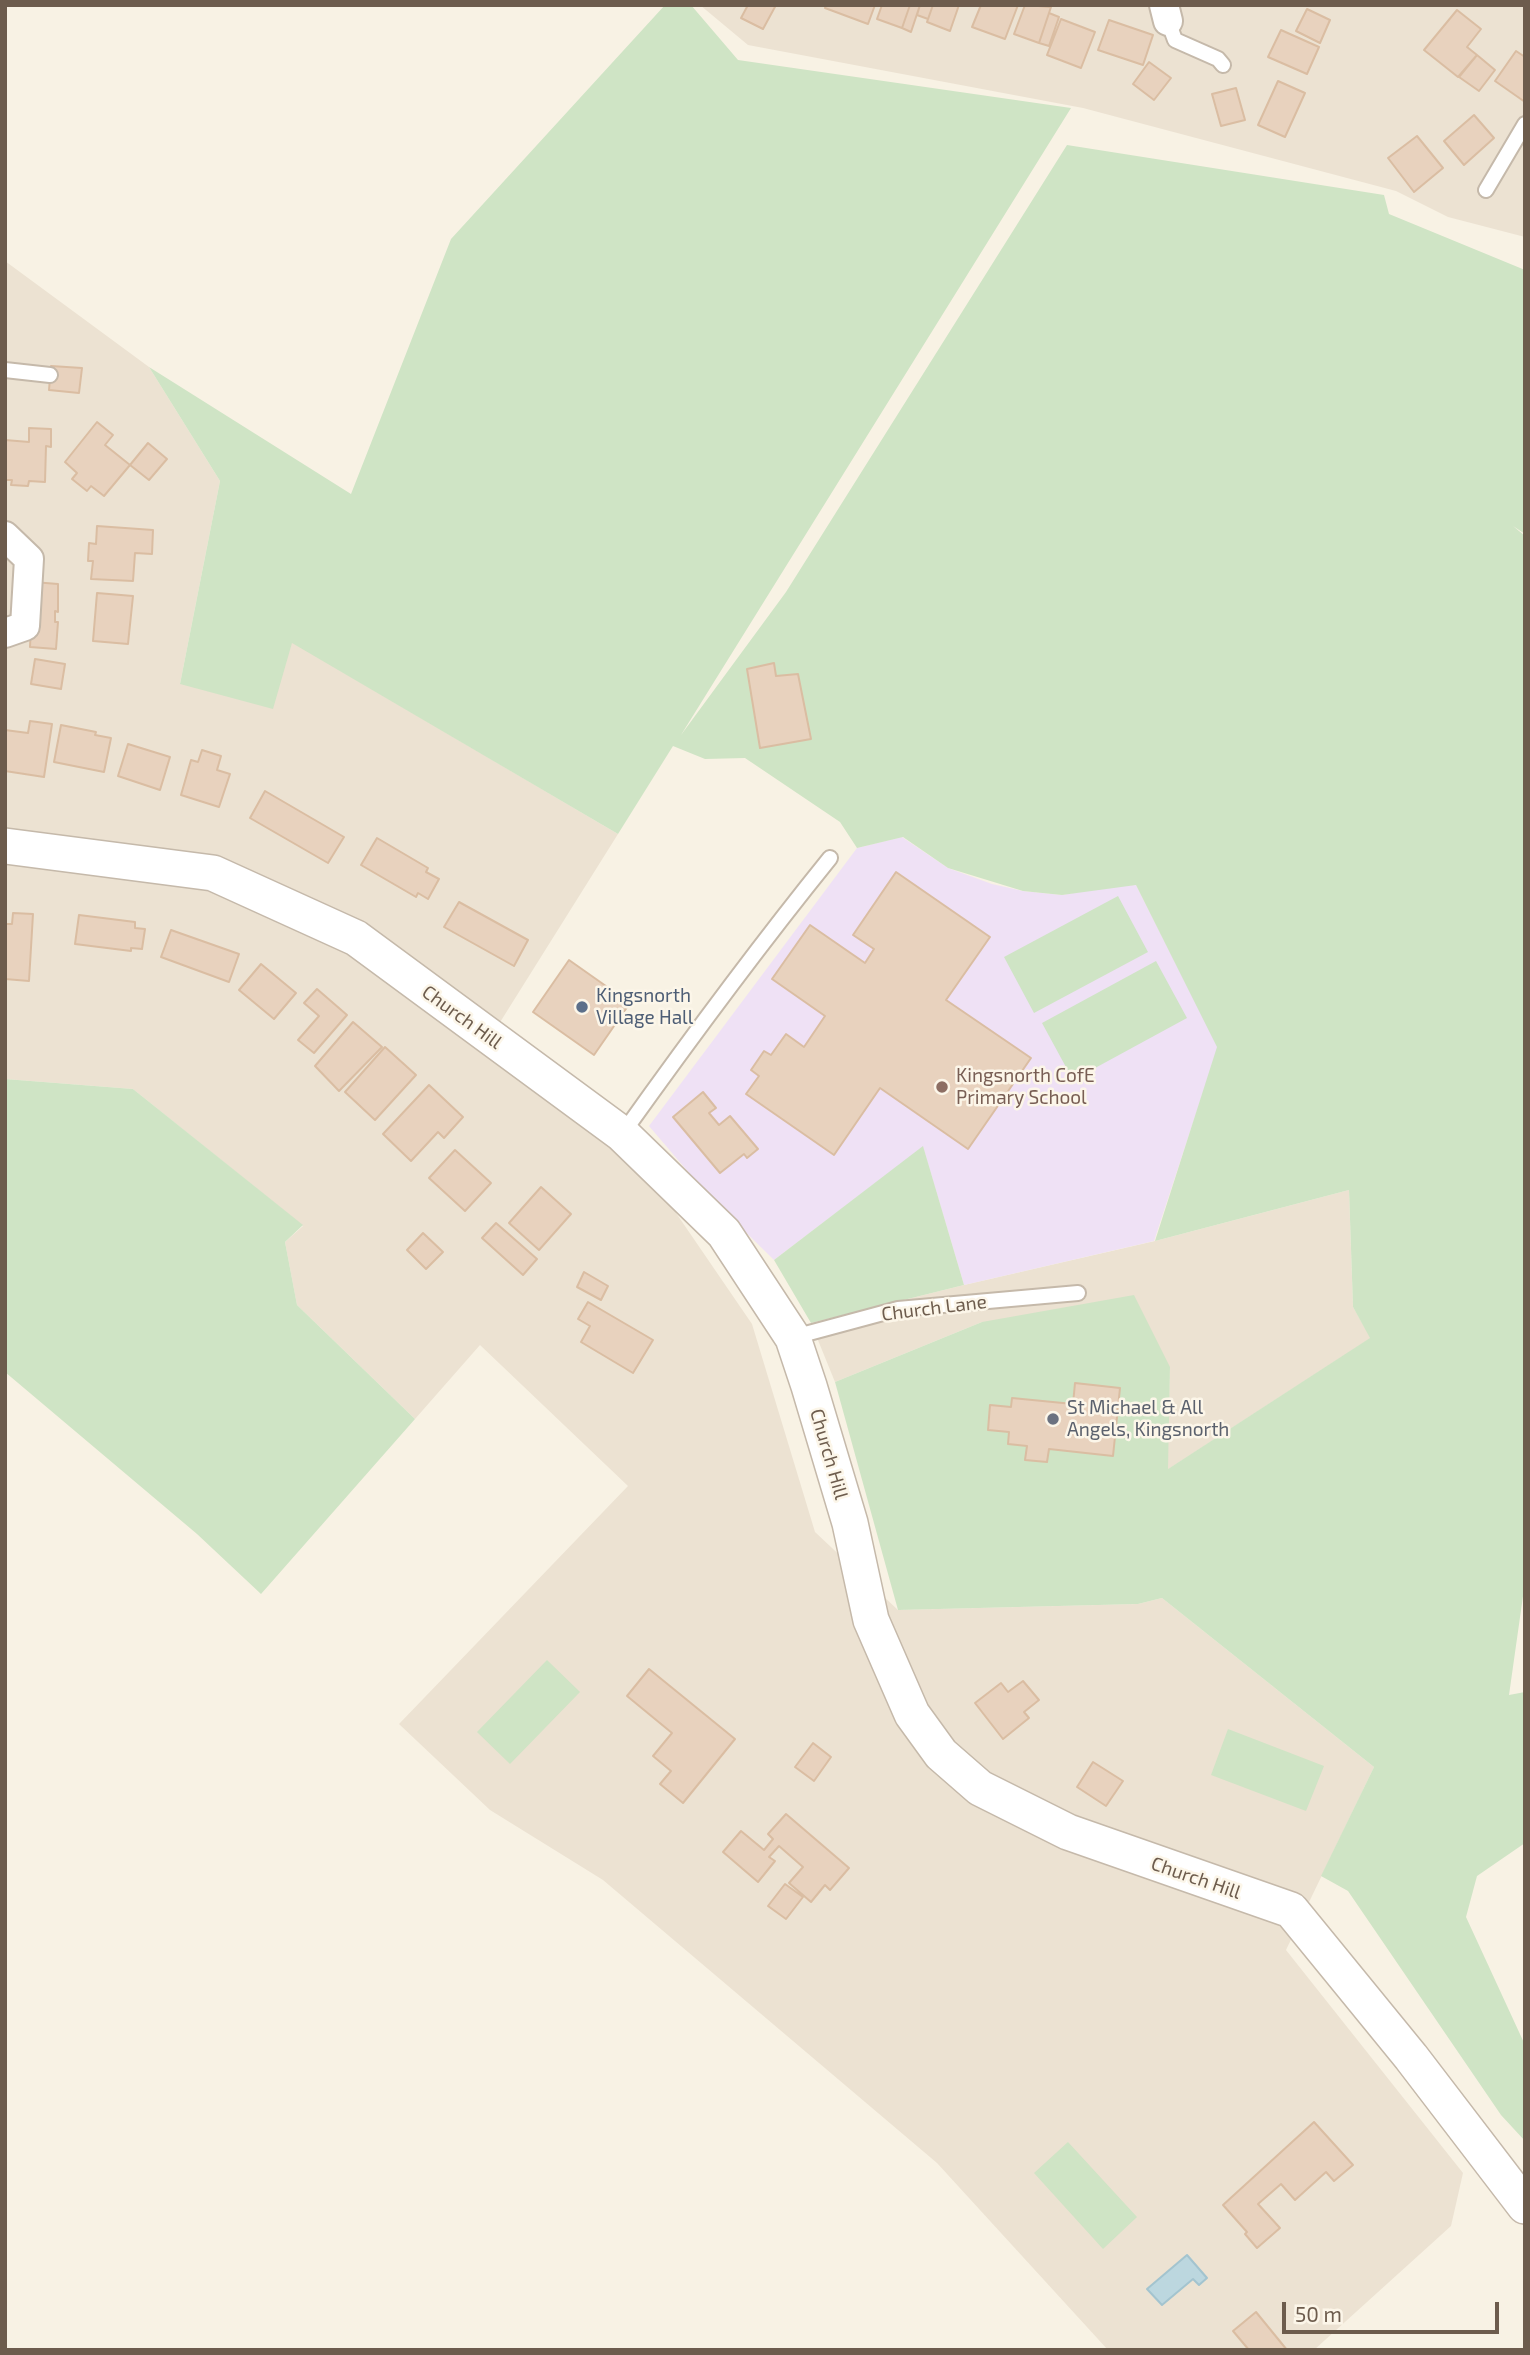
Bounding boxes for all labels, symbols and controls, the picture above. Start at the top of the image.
street label: Church Hill [418,980,506,1054]
place label: Kingsnorth Village Hall [596,985,693,1029]
marker: Kingsnorth Village Hall [574,999,590,1015]
place label: Kingsnorth CofE Primary School [956,1065,1095,1109]
marker: Kingsnorth CofE Primary School [934,1079,950,1095]
street label: Church Lane [880,1290,988,1326]
place label: St Michael & All Angels, Kingsnorth [1067,1397,1229,1441]
street label: Church Hill [805,1406,853,1502]
marker: St Michael & All Angels, Kingsnorth [1045,1411,1061,1427]
street label: Church Hill [1148,1852,1244,1904]
scale bar [1285,2288,1502,2332]
text: 50 m [1295,2301,1342,2326]

